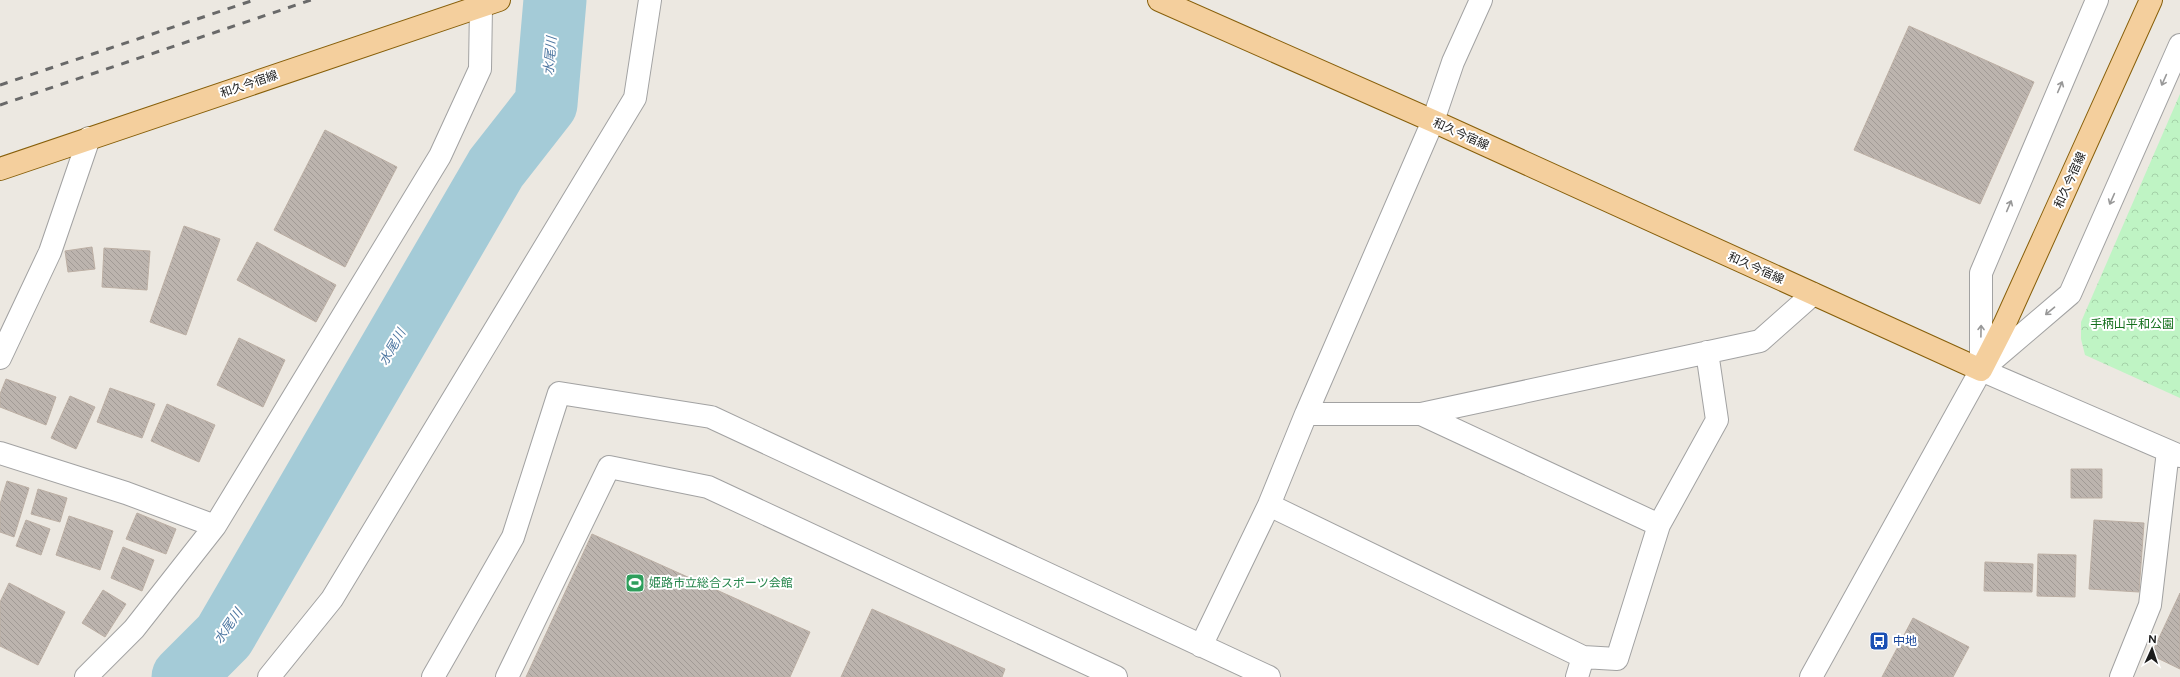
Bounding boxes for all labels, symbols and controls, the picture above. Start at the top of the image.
water label: 水尾川 [541,34,559,76]
street label: 和久今宿線 [218,68,280,100]
one-way arrow [2160,74,2167,86]
one-way arrow [2057,81,2064,93]
street label: 和久今宿線 [1431,115,1491,153]
street label: 和久今宿線 [2051,150,2089,210]
one-way arrow [2108,193,2115,205]
one-way arrow [2006,201,2014,213]
street label: 和久今宿線 [1726,249,1786,287]
one-way arrow [2045,306,2055,315]
park label: 手柄山平和公園 [2090,317,2174,331]
water label: 水尾川 [376,325,409,368]
one-way arrow [1977,325,1985,338]
sports icon: 姫路市立総合スポーツ会館 [624,572,646,594]
place label: 姫路市立総合スポーツ会館 [649,576,793,590]
water label: 水尾川 [211,604,246,646]
north arrow [2132,629,2172,669]
bus stop icon: 中地 [1868,630,1890,652]
text: N [2148,633,2157,646]
place label: 中地 [1893,634,1917,648]

